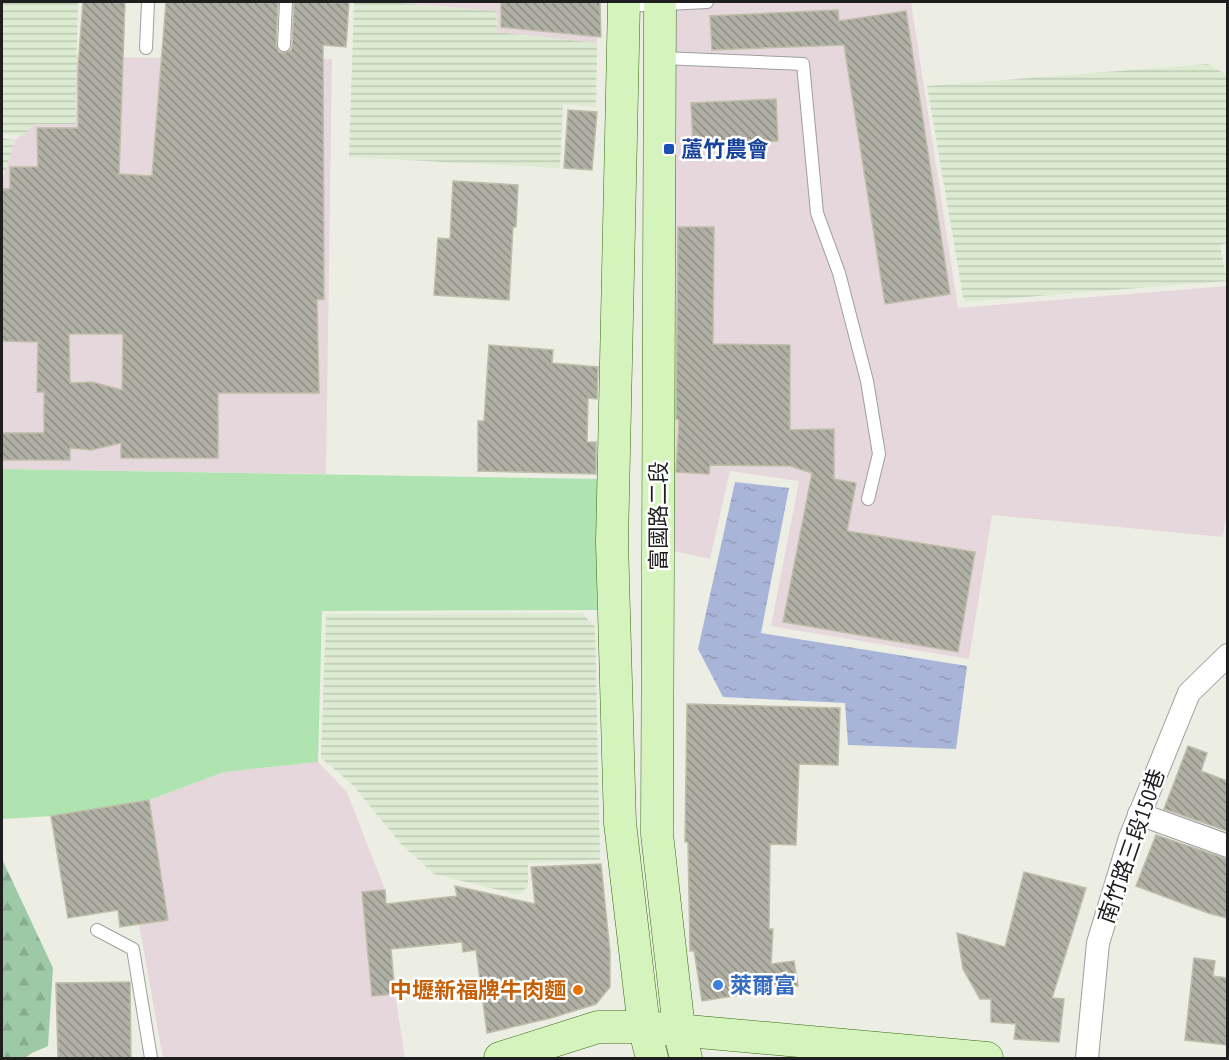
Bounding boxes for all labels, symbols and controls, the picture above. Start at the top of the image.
place label: 蘆竹農會 [681,135,769,163]
marker: 蘆竹農會 [662,142,676,156]
street label: 富國路二段 [644,461,672,571]
street label: 南竹路三段150巷 [1091,765,1171,927]
place label: 萊爾富 [730,971,796,999]
place label: 中壢新福牌牛肉麵 [390,976,566,1004]
marker: 萊爾富 [711,978,725,992]
marker: 中壢新福牌牛肉麵 [571,983,585,997]

